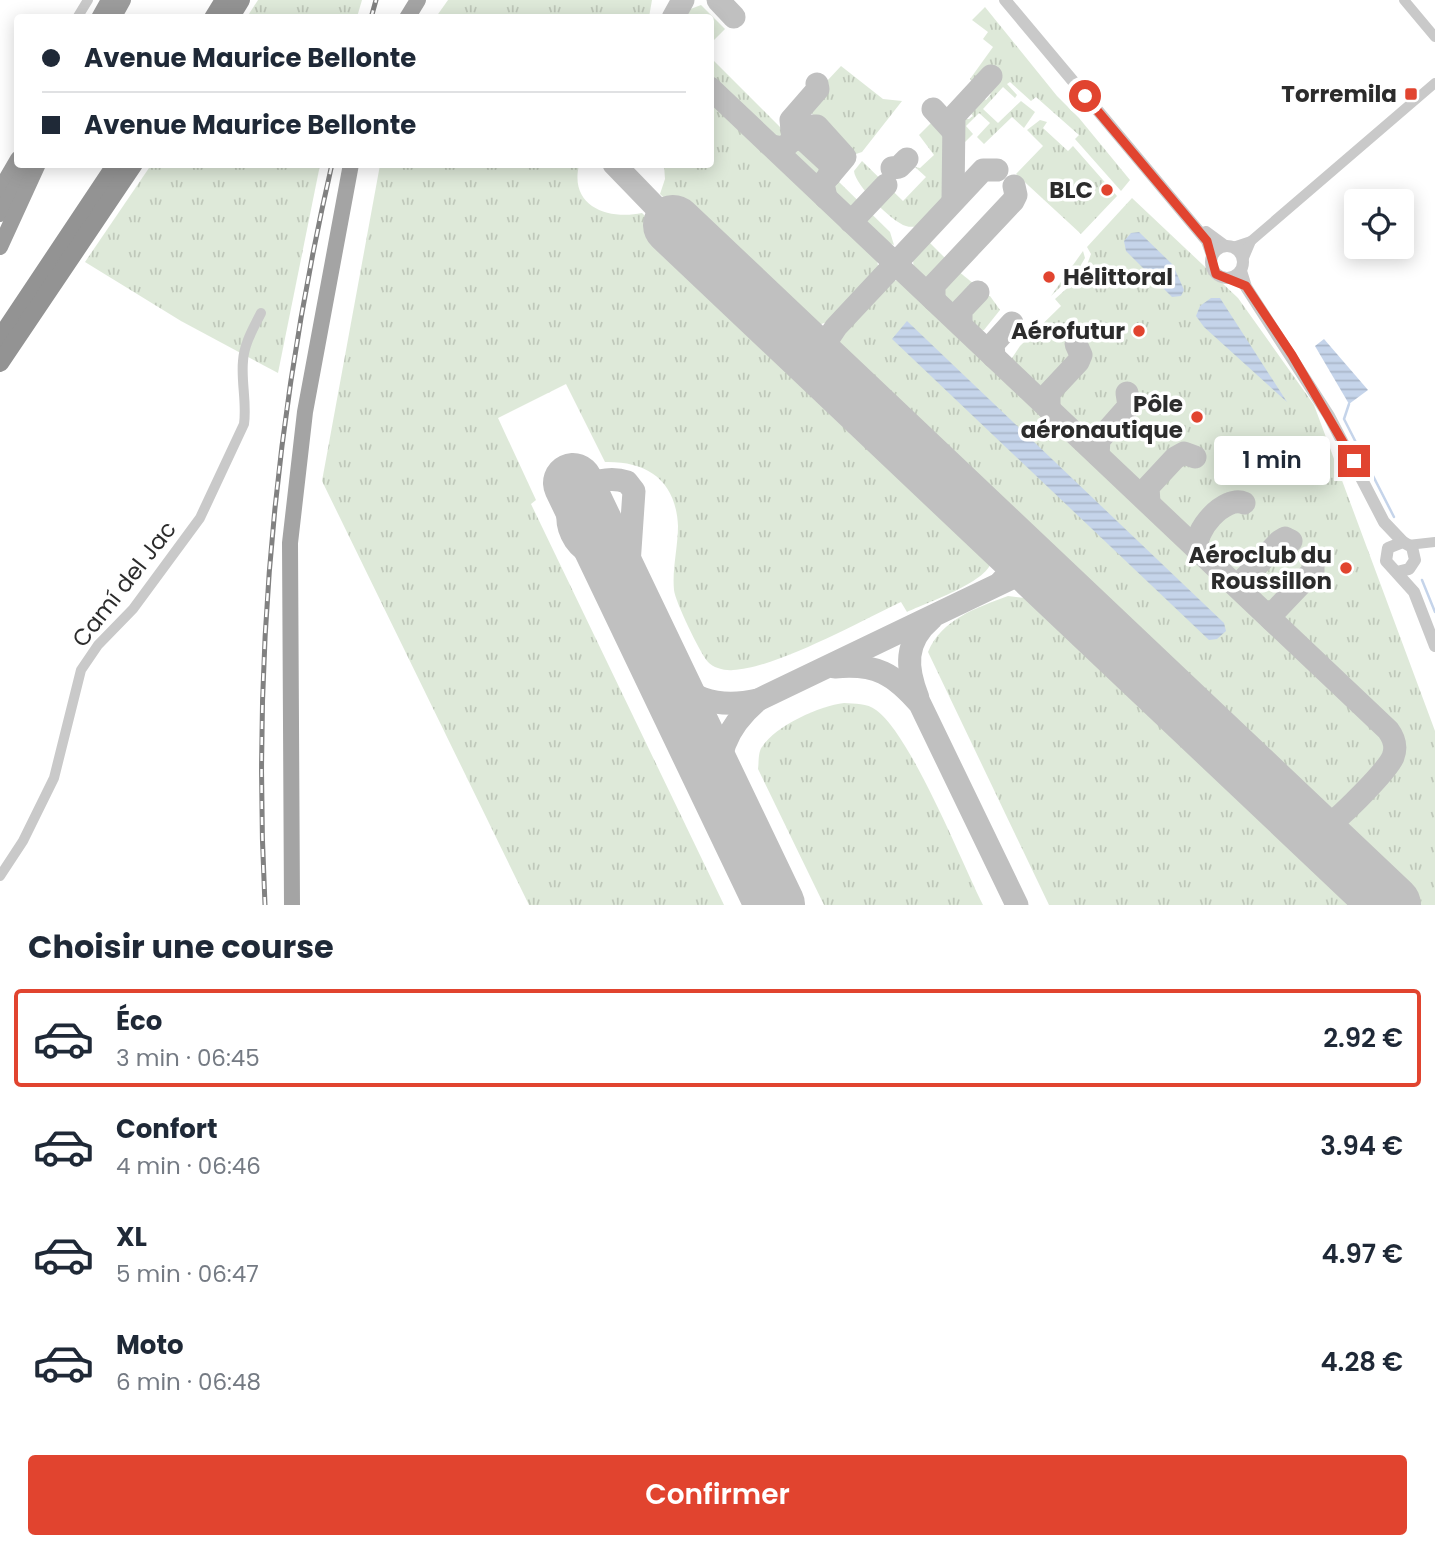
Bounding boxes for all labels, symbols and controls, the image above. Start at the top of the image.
text: Avenue Maurice Bellonte [84,40,416,76]
place label: Torremila [1281,78,1397,110]
route start [1069,80,1101,112]
marker: Torremila [1403,86,1419,102]
text: Avenue Maurice Bellonte [84,107,416,143]
place label: BLC [1049,174,1093,206]
marker: BLC [1099,182,1115,198]
map controls [1344,189,1414,259]
button: locate [1344,189,1414,259]
place label: Hélittoral [1063,261,1173,293]
marker: Hélittoral [1041,269,1057,285]
place label: Aérofutur [1011,315,1125,347]
marker: Aérofutur [1131,323,1147,339]
place label: Pôle aéronautique [1021,388,1183,446]
marker: Pôle aéronautique [1189,409,1205,425]
callout: 1 min [1214,436,1330,486]
text: 1 min [1242,444,1302,476]
route end [1338,445,1370,477]
street label: Camí del Jac [65,514,183,654]
place label: Aéroclub du Roussillon [1189,539,1332,597]
marker: Aéroclub du Roussillon [1338,560,1354,576]
text: Choisir une course [28,924,334,969]
text: Éco [116,1003,162,1039]
icon: car [32,1007,95,1070]
text: 2.92 € [1323,1020,1403,1056]
text: 3 min · 06:45 [116,1042,260,1074]
text: Confort [116,1111,218,1147]
icon: car [32,1115,95,1178]
text: 3.94 € [1320,1128,1403,1164]
text: 4 min · 06:46 [116,1150,261,1182]
text: XL [116,1219,147,1255]
icon: car [32,1223,95,1286]
text: 4.97 € [1322,1236,1403,1272]
text: 5 min · 06:47 [116,1258,259,1290]
text: Moto [116,1327,184,1363]
icon: car [32,1331,95,1394]
text: 4.28 € [1320,1344,1403,1380]
text: 6 min · 06:48 [116,1366,261,1398]
button: Confirmer [28,1455,1407,1535]

